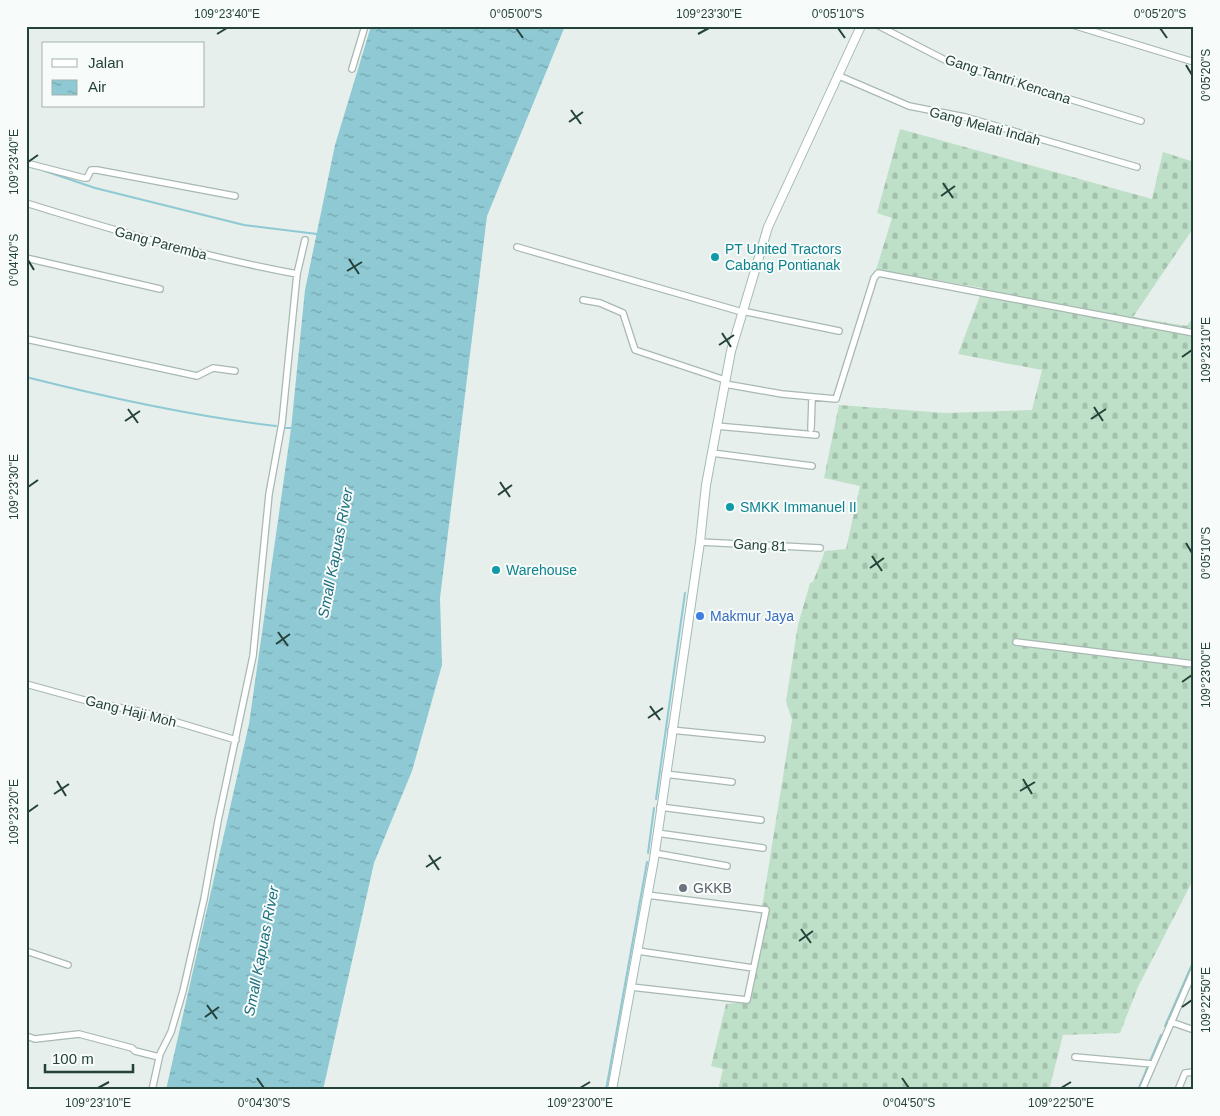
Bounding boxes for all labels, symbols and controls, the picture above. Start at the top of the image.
text: 109°23'40"E [194,7,260,21]
text: 0°05'00"S [490,7,542,21]
text: 109°23'30"E [676,7,742,21]
text: 0°05'10"S [812,7,864,21]
text: 0°05'20"S [1134,7,1186,21]
legend [42,42,205,108]
text: 0°05'20"S [1199,49,1213,101]
street label: Gang Tantri Kencana [943,51,1073,107]
text: Jalan [88,54,124,71]
text: Air [88,78,106,95]
street label: Gang Melati Indah [928,103,1042,149]
text: 109°23'40"E [7,129,21,195]
street label: Gang Paremba [113,223,209,263]
text: 0°04'40"S [7,234,21,286]
place label: PT United Tractors Cabang Pontianak [725,241,841,273]
marker: PT United Tractors Cabang Pontianak [709,251,721,263]
text: 109°23'10"E [1199,317,1213,383]
text: 109°23'30"E [7,454,21,520]
water label: Small Kapuas River [314,486,356,619]
place label: SMKK Immanuel II [740,499,857,515]
marker: SMKK Immanuel II [724,501,736,513]
text: 0°05'10"S [1199,527,1213,579]
street label: Gang 81 [733,536,787,554]
place label: Warehouse [506,562,577,578]
marker: Warehouse [490,564,502,576]
place label: Makmur Jaya [710,608,794,624]
marker: Makmur Jaya [694,610,706,622]
text: 109°23'00"E [1199,642,1213,708]
street label: Gang Haji Moh [84,692,178,730]
text: 109°23'20"E [7,779,21,845]
place label: GKKB [693,880,732,896]
marker: GKKB [677,882,689,894]
water label: Small Kapuas River [240,884,282,1017]
text: 109°22'50"E [1199,967,1213,1033]
scale bar [45,1041,132,1073]
text: 100 m [52,1050,94,1067]
text: 109°23'10"E [65,1096,131,1110]
text: 0°04'30"S [238,1096,290,1110]
text: 109°23'00"E [547,1096,613,1110]
text: 0°04'50"S [883,1096,935,1110]
text: 109°22'50"E [1028,1096,1094,1110]

